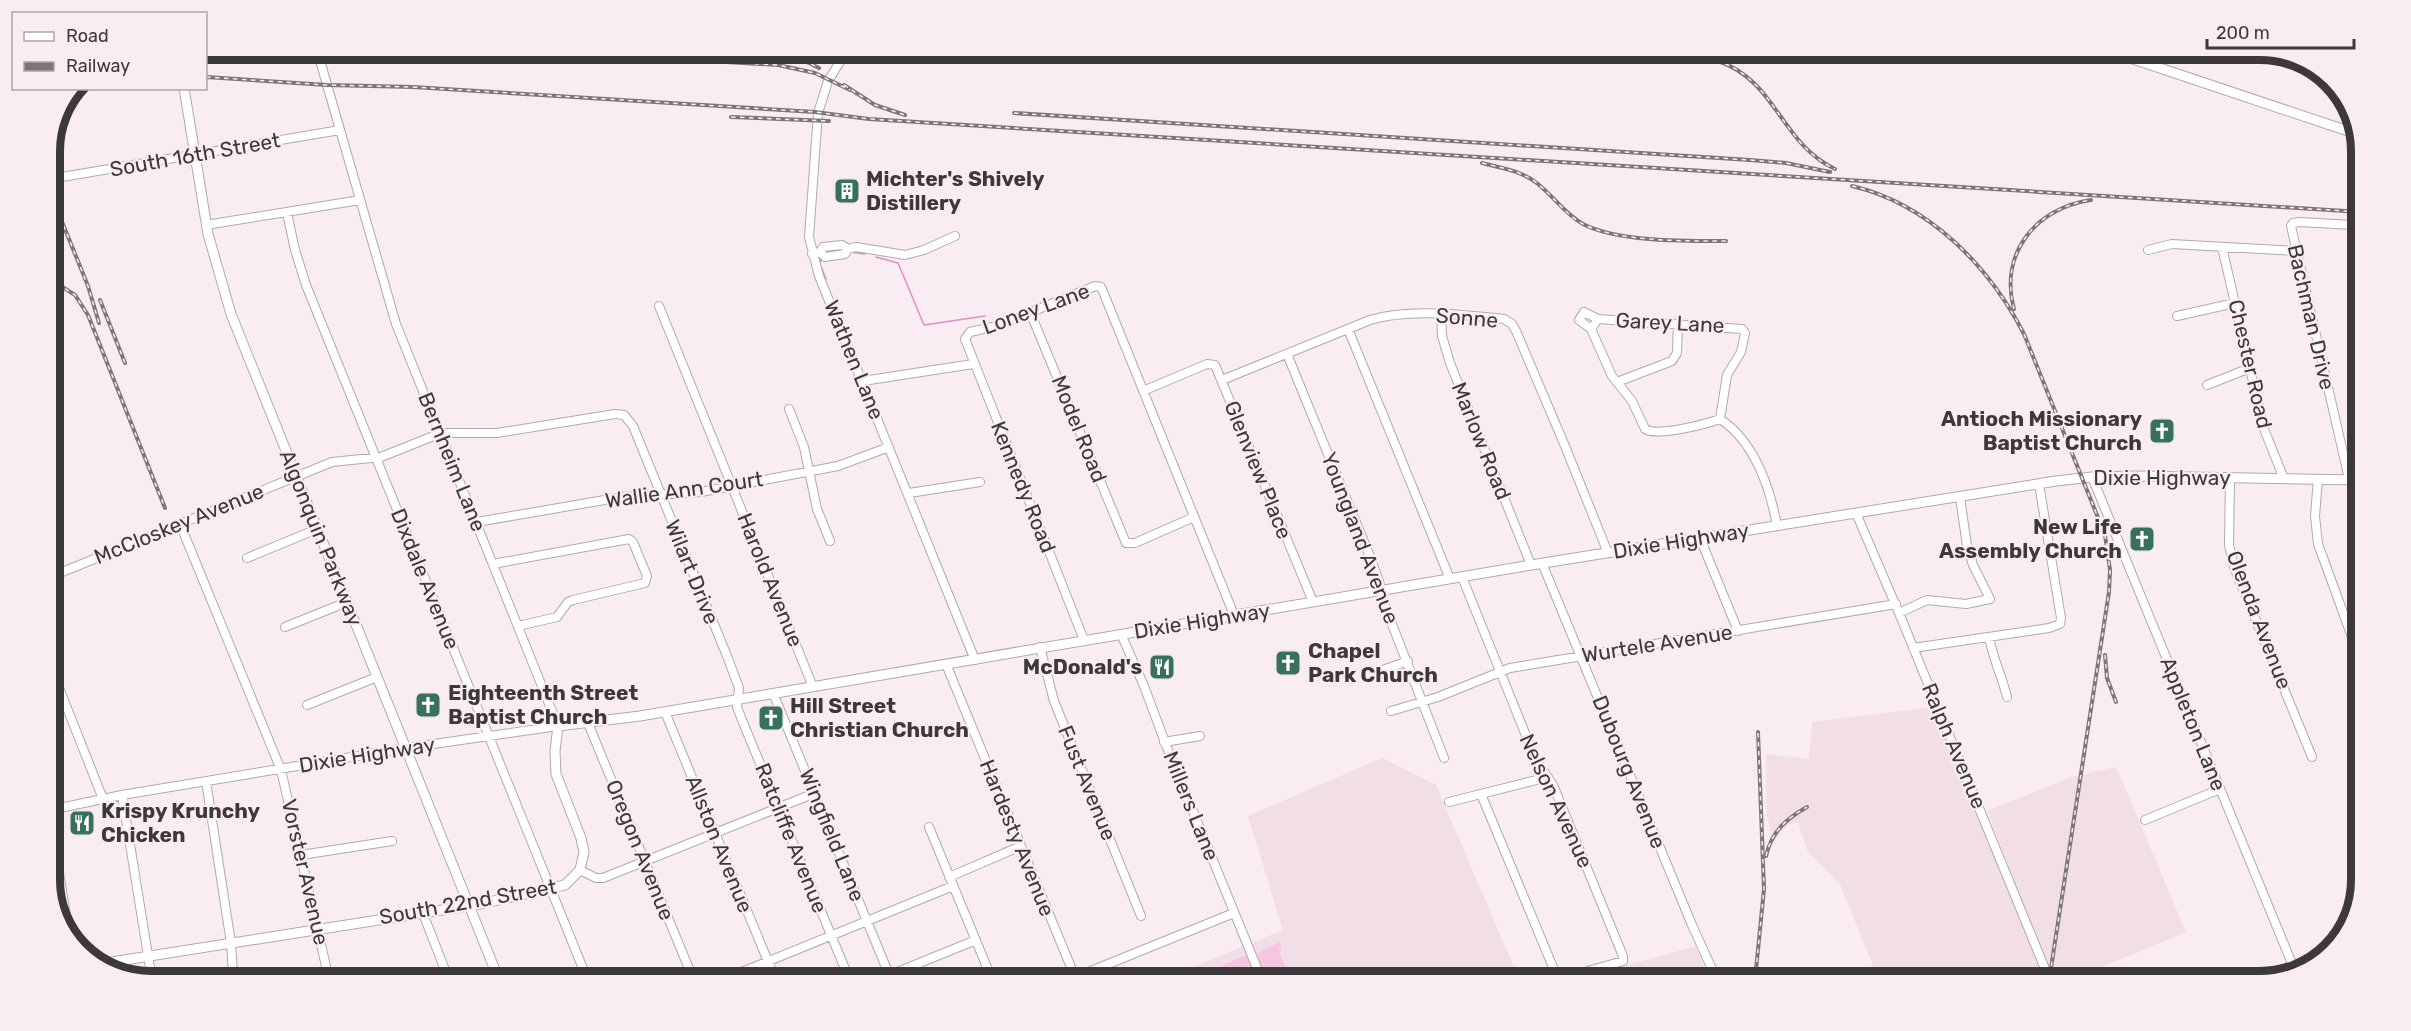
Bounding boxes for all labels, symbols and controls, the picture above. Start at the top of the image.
legend [12,12,207,90]
scale bar [2207,12,2354,50]
text: 200 m [2216,22,2270,44]
text: Road [66,25,109,47]
text: Railway [66,55,130,77]
street label: South 16th Street [108,127,282,182]
place label: Michter's Shively Distillery [866,166,1045,215]
building icon: Michter's Shively Distillery [832,176,862,206]
street label: Bachman Drive [2283,242,2340,392]
street label: Loney Lane [979,278,1093,339]
street label: Wathen Lane [819,297,890,423]
street label: Chester Road [2224,297,2277,431]
street label: Sonne [1435,302,1499,333]
street label: Garey Lane [1615,307,1725,338]
street label: Model Road [1047,372,1112,486]
street label: Marlow Road [1447,378,1516,503]
street label: Bernheim Lane [413,389,492,535]
street label: Glenview Place [1219,397,1298,543]
place label: Antioch Missionary Baptist Church [1941,406,2142,455]
church icon: Antioch Missionary Baptist Church [2147,416,2177,446]
street label: Kennedy Road [986,417,1061,556]
street label: Algonquin Parkway [275,446,368,630]
street label: Youngland Avenue [1316,448,1405,627]
street label: Dixie Highway [2093,465,2231,490]
street label: Wallie Ann Court [603,466,764,513]
street label: McCloskey Avenue [90,478,267,569]
street label: Dixdale Avenue [386,505,465,653]
street label: Harold Avenue [732,509,809,650]
place label: New Life Assembly Church [1939,514,2122,563]
street label: Wilart Drive [660,516,725,628]
street label: Dixie Highway [1611,517,1751,564]
church icon: New Life Assembly Church [2127,524,2157,554]
street label: Olenda Avenue [2222,547,2297,692]
street label: Dixie Highway [1132,597,1272,644]
street label: Wurtele Avenue [1580,619,1734,668]
place label: Chapel Park Church [1308,638,1438,687]
church icon: Chapel Park Church [1273,648,1303,678]
restaurant icon: McDonald's [1147,652,1177,682]
street label: Appleton Lane [2155,653,2232,794]
place label: McDonald's [1023,654,1142,679]
street label: Ralph Avenue [1917,679,1992,812]
place label: Eighteenth Street Baptist Church [448,680,638,729]
church icon: Eighteenth Street Baptist Church [413,690,443,720]
street label: Dubourg Avenue [1587,692,1672,852]
place label: Hill Street Christian Church [790,693,969,742]
church icon: Hill Street Christian Church [756,703,786,733]
street label: Fust Avenue [1053,722,1122,844]
street label: Nelson Avenue [1514,730,1598,872]
street label: Dixie Highway [297,731,437,778]
street label: Millers Lane [1158,748,1225,864]
street label: Hardesty Avenue [975,756,1060,920]
street label: Ratcliffe Avenue [750,759,833,916]
street label: Wingfield Lane [794,765,870,905]
street label: Allston Avenue [681,771,758,916]
street label: Oregon Avenue [601,776,680,924]
street label: Vorster Avenue [277,796,334,947]
place label: Krispy Krunchy Chicken [101,798,260,847]
restaurant icon: Krispy Krunchy Chicken [67,808,97,838]
street label: South 22nd Street [377,874,559,929]

